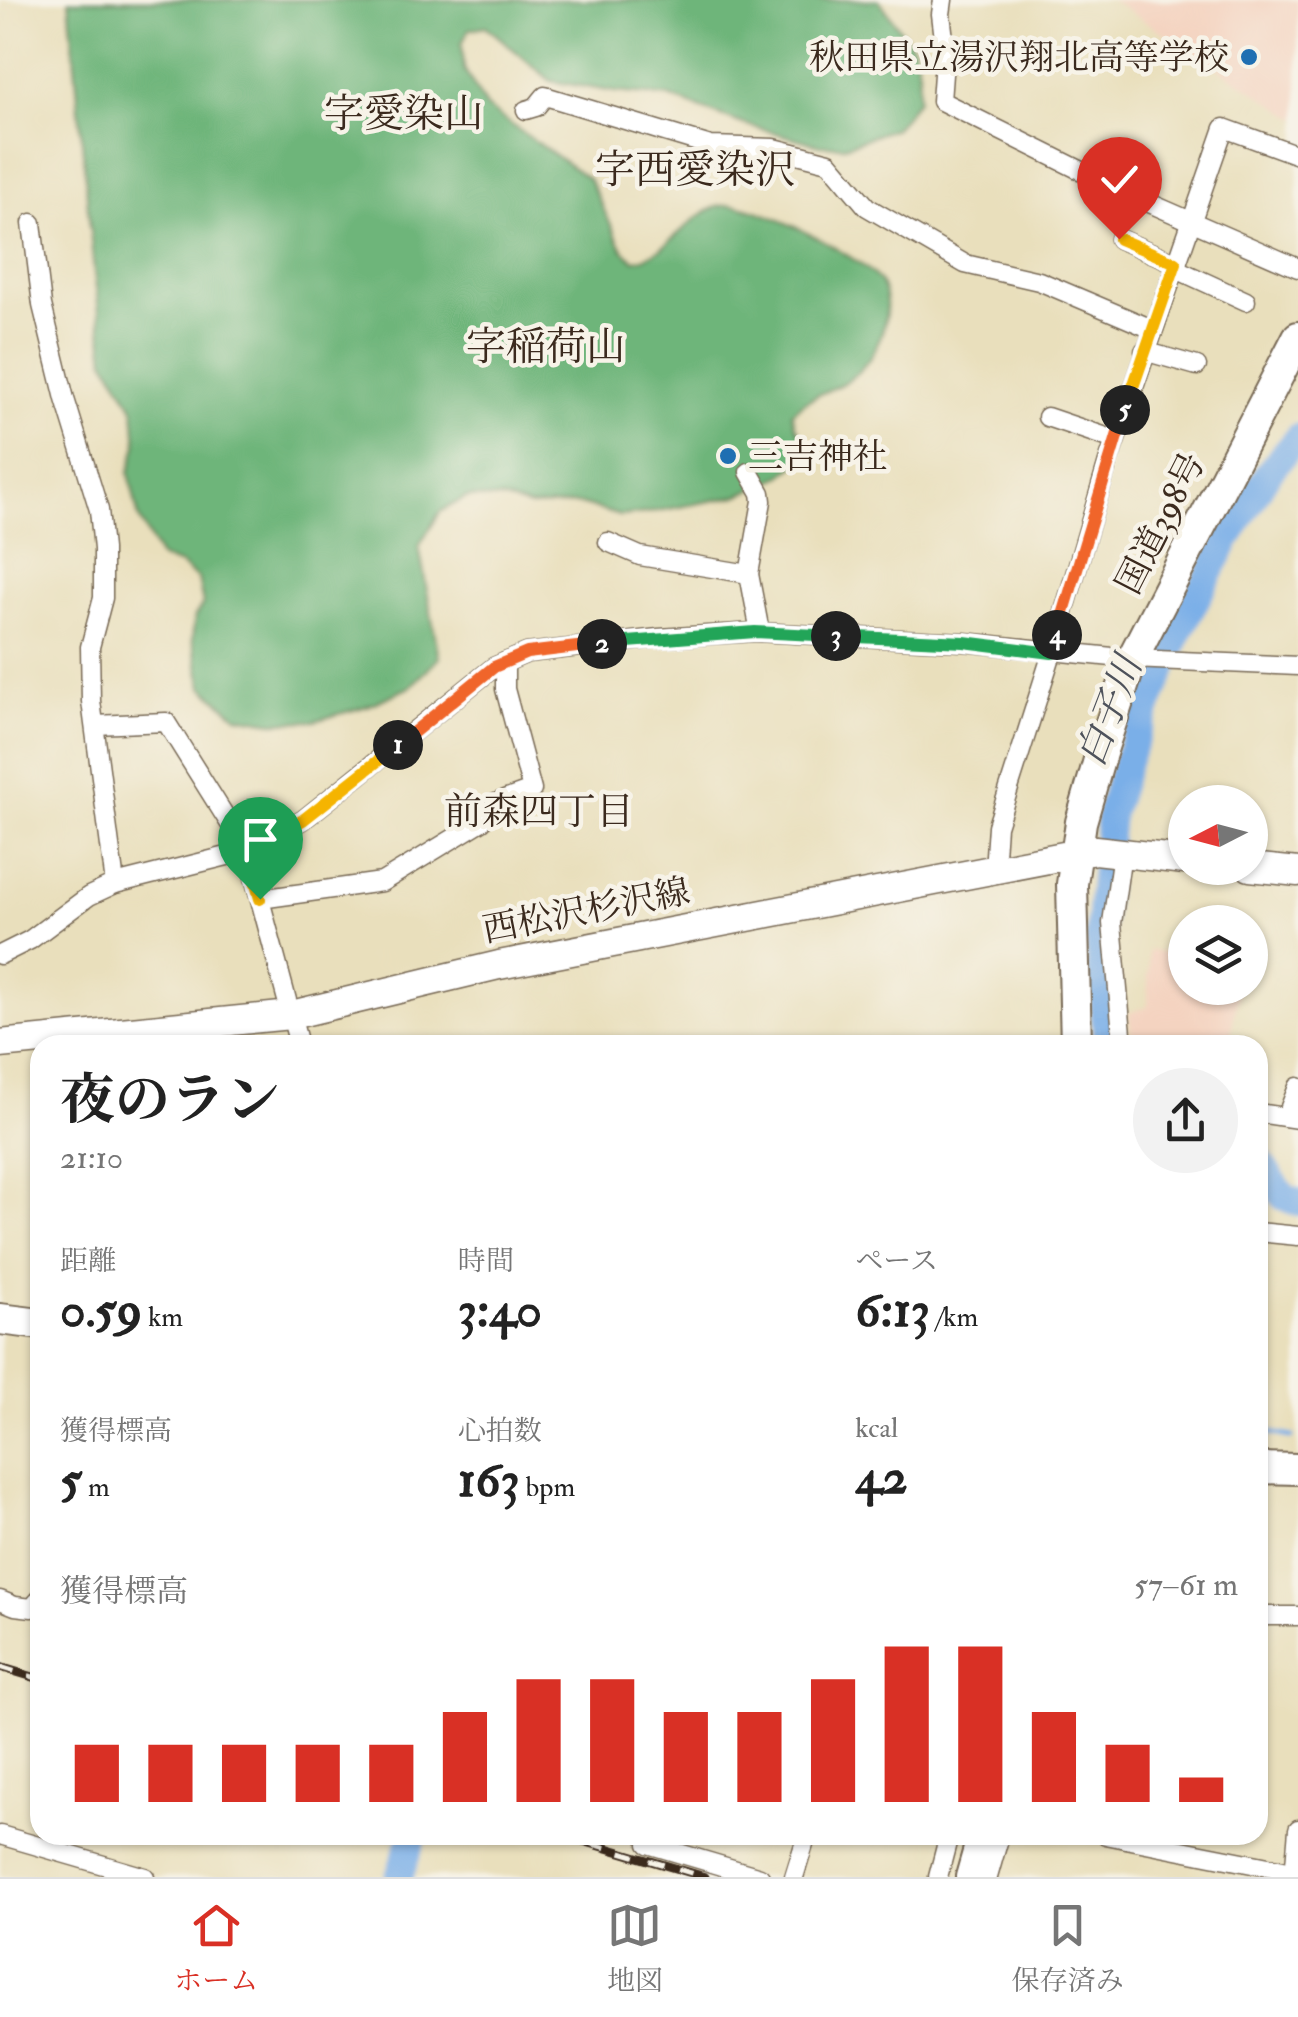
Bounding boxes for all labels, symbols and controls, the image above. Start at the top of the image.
place label: 秋田県立湯沢翔北高等学校 [809,36,1229,80]
marker: 秋田県立湯沢翔北高等学校 [1238,46,1260,68]
district label: 字愛染山 [324,89,484,140]
pin [1077,137,1162,240]
district label: 字西愛染沢 [595,145,795,196]
icon: check [1092,152,1147,207]
district label: 字稲荷山 [466,322,626,373]
pin: 5 [1100,385,1150,435]
text: 5 [1119,392,1131,427]
place label: 三吉神社 [748,435,888,479]
marker: 三吉神社 [717,445,739,467]
street label: 国道398号 [1107,445,1215,602]
pin: 4 [1032,610,1082,660]
pin: 3 [811,611,861,661]
text: 4 [1049,617,1065,652]
text: 3 [831,618,841,653]
pin: 2 [577,619,627,669]
text: 2 [595,626,609,661]
water label: 白子川 [1067,646,1154,773]
pin: 1 [373,720,423,770]
text: 1 [393,727,403,762]
north arrow [1168,785,1268,885]
map controls [1168,785,1268,1005]
district label: 前森四丁目 [444,788,634,836]
pin [218,797,303,900]
icon: arrive [233,812,288,867]
street label: 西松沢杉沢線 [479,869,693,953]
button: layers [1168,905,1268,1005]
text: 夜のラン [60,1066,280,1135]
button: share [1133,1068,1238,1173]
text: 21:10 [60,1138,123,1178]
text: 距離 [60,1244,116,1279]
text: 時間 [458,1244,514,1279]
text: ペース [855,1244,938,1279]
text: 0.59 [60,1279,142,1342]
text: 3:40 [458,1279,542,1342]
text: 6:13 [855,1279,930,1342]
text: km [142,1300,183,1335]
text: /km [930,1300,978,1335]
text: kcal [855,1411,898,1446]
text: 獲得標高 [60,1414,172,1449]
text: 心拍数 [458,1414,542,1449]
text: 42 [855,1446,908,1509]
text: 5 [60,1449,82,1512]
text: 163 [458,1449,520,1512]
text: m [82,1470,110,1505]
text: bpm [520,1470,575,1505]
text: 57–61 m [1134,1565,1238,1605]
text: 獲得標高 [60,1572,188,1612]
tab: ホーム [174,1898,258,1999]
tab: 地図 [607,1898,663,1999]
tab: 保存済み [1012,1898,1124,1999]

